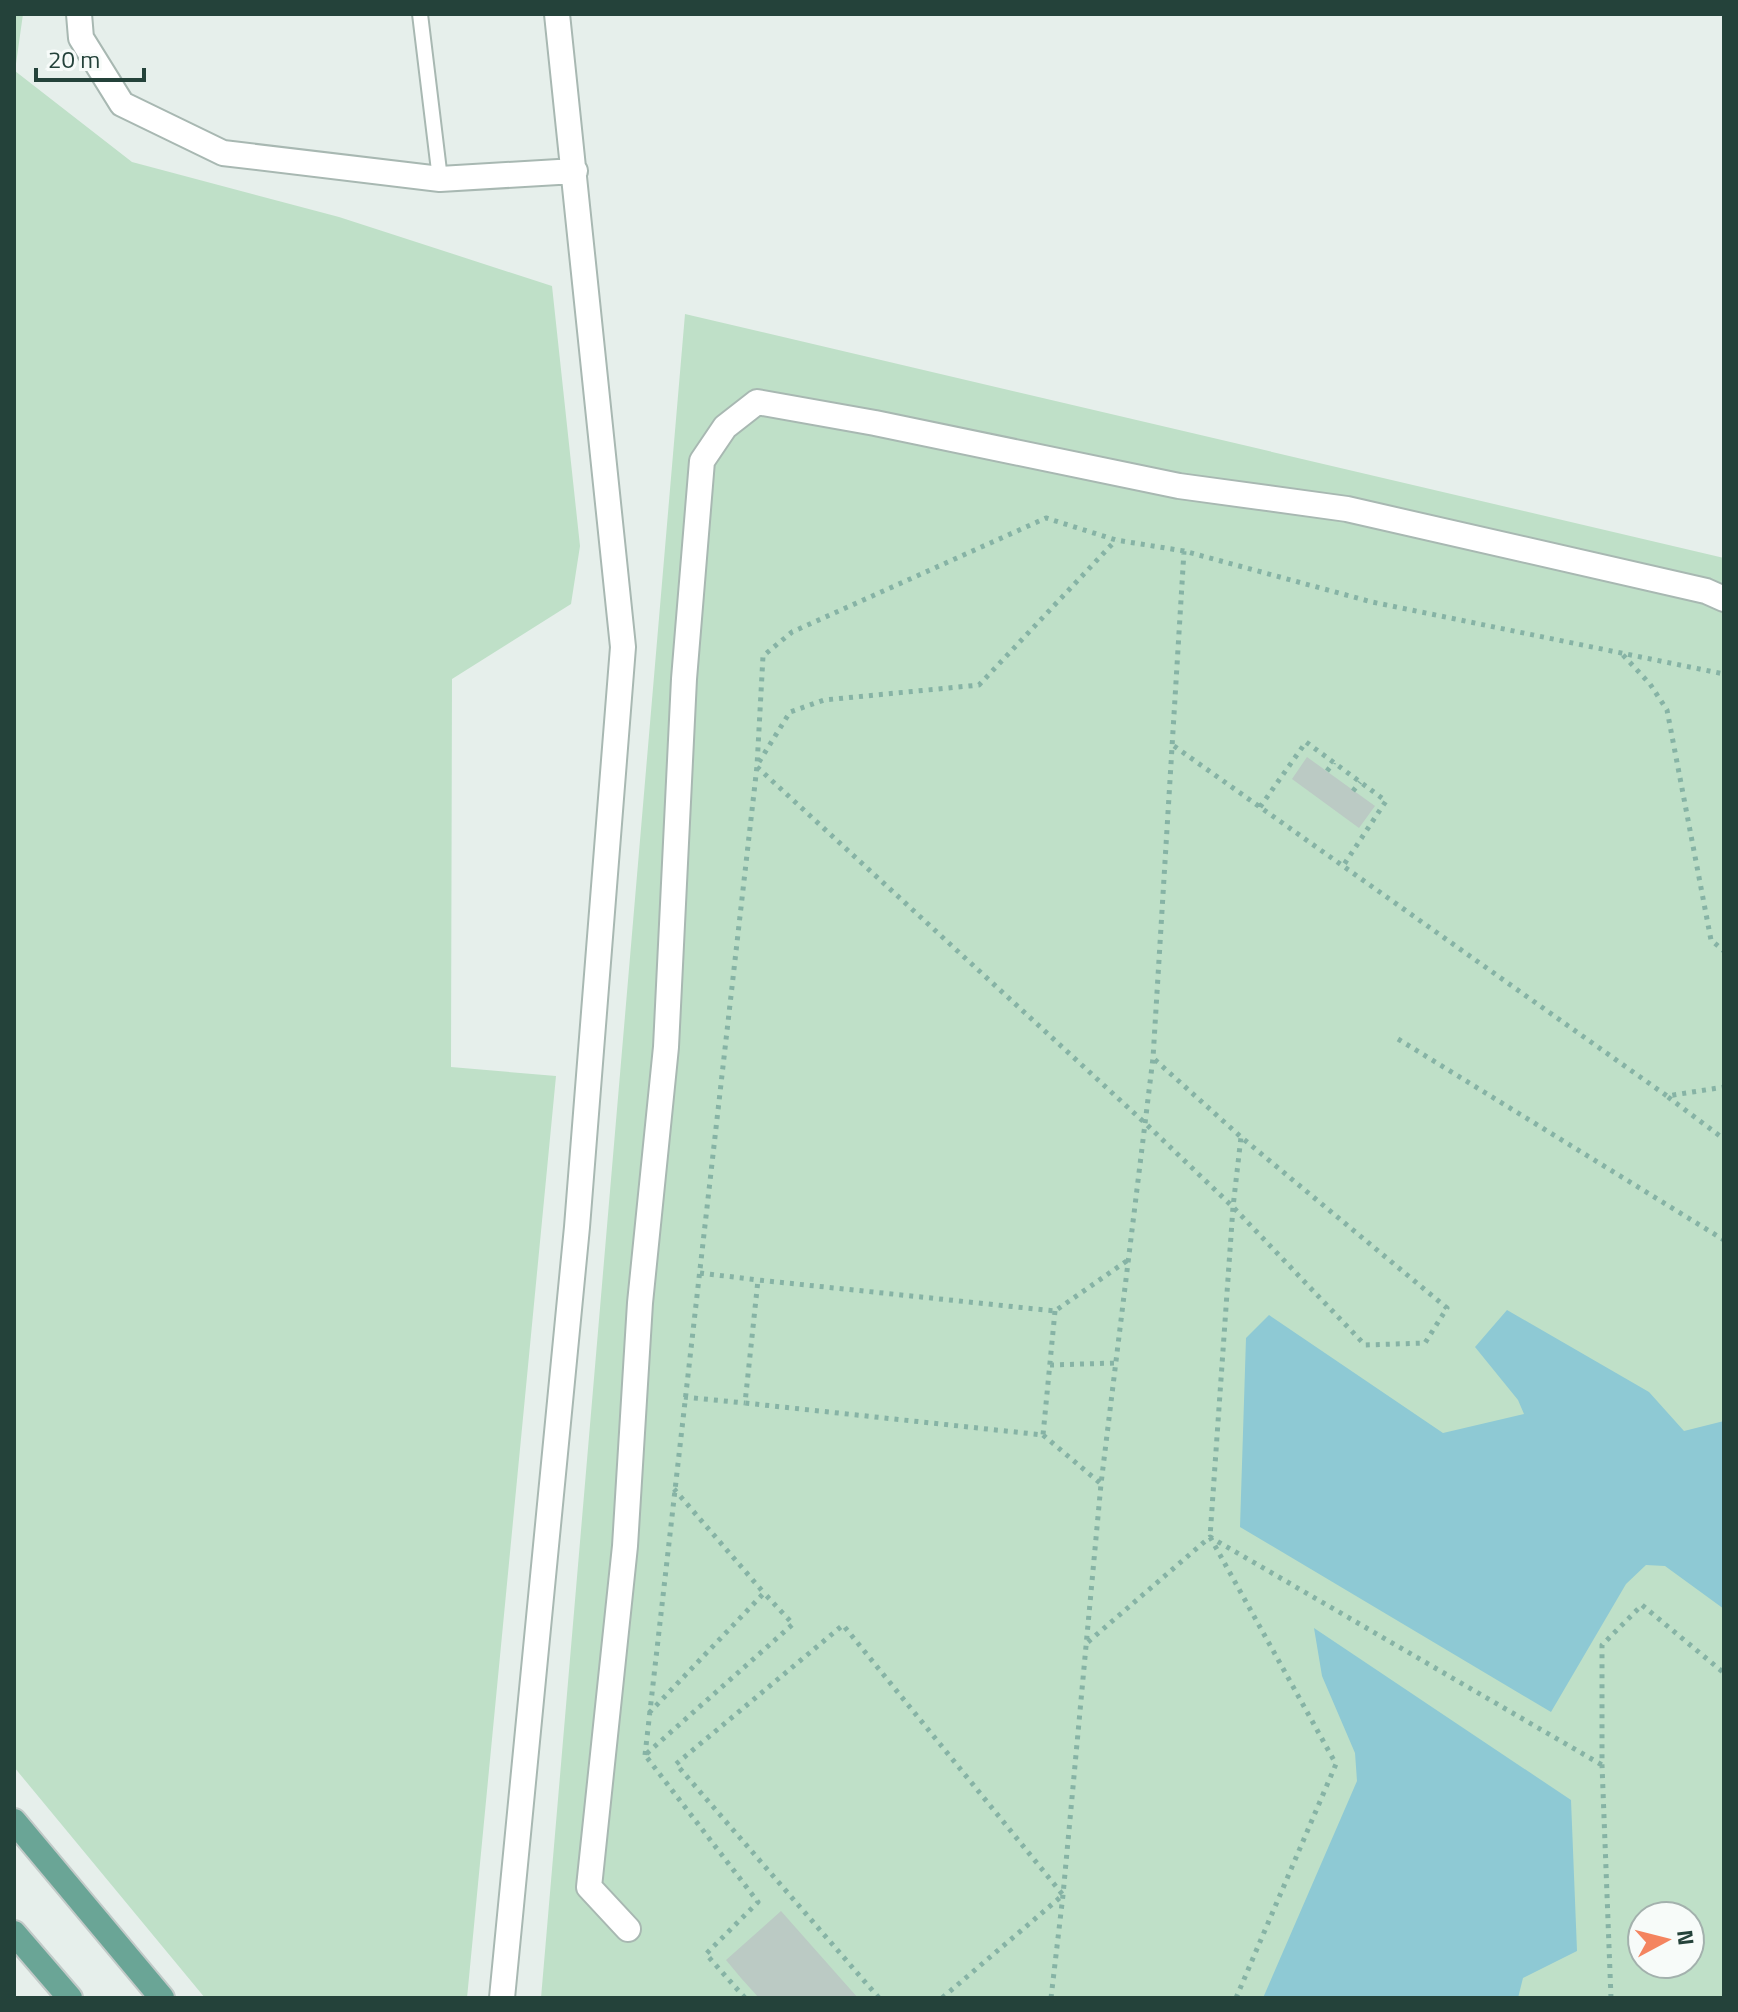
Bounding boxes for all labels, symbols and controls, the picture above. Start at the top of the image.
scale bar [36,32,144,82]
text: 20 m [48,41,100,77]
north arrow [1626,1900,1706,1980]
text: N [1668,1928,1704,1947]

